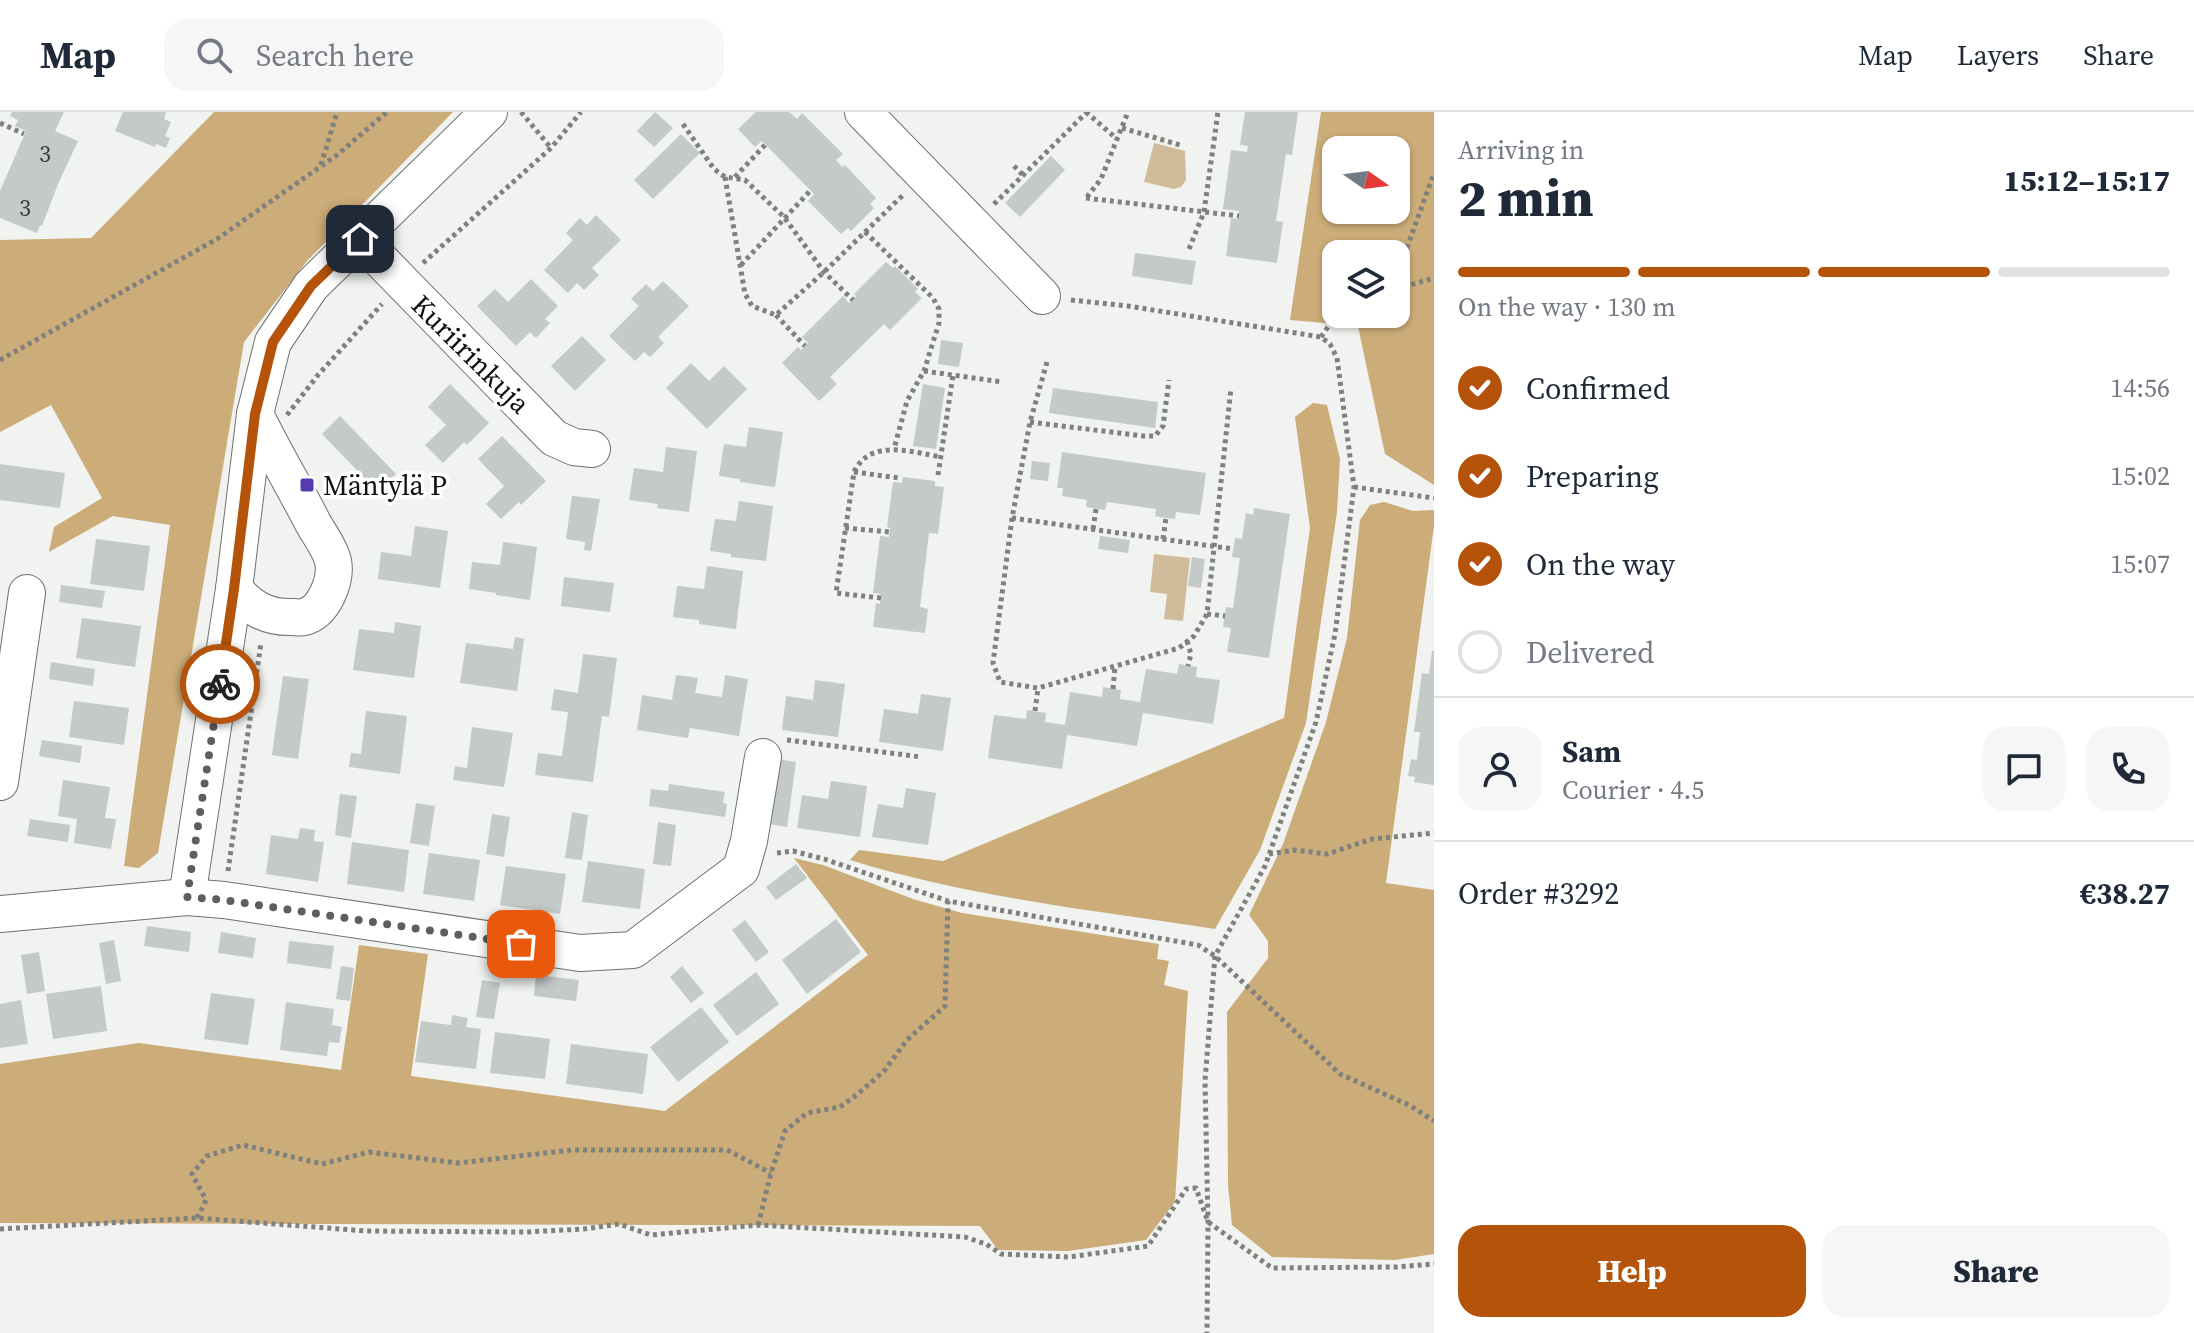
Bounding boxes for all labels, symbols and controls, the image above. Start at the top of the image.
search box [164,19,724,91]
text: Map [40,29,116,81]
icon: search [192,33,236,77]
text: Search here [256,35,414,76]
text: Map [1858,36,1913,74]
text: Layers [1957,36,2039,74]
text: Share [2083,36,2154,74]
text: Arriving in [1458,132,1584,168]
north arrow [1322,136,1410,224]
map controls [1322,136,1410,328]
house number: 3 [39,137,51,170]
text: 15:12–15:17 [2003,160,2170,201]
text: 2 min [1458,162,1594,233]
house number: 3 [19,191,31,224]
pin [326,205,394,273]
icon: home [338,217,382,261]
button: layers [1322,240,1410,328]
street label: Kuriirinkuja [403,286,539,422]
text: On the way · 130 m [1458,289,1676,325]
icon: check [1458,366,1502,410]
text: Confirmed [1526,368,1670,409]
text: 14:56 [2110,370,2170,406]
icon: check [1458,454,1502,498]
text: Preparing [1526,456,1659,497]
text: 15:02 [2110,458,2170,494]
place label: Mäntylä P [323,466,447,504]
marker: Mäntylä P [298,476,316,494]
icon: check [1458,542,1502,586]
text: On the way [1526,544,1675,585]
text: 15:07 [2110,546,2170,582]
text: Delivered [1526,632,1654,673]
courier [180,644,260,724]
icon: bike [198,662,242,706]
button: person [1458,727,1542,811]
button: chat [1982,727,2066,811]
button: phone [2086,727,2170,811]
text: Sam [1562,731,1621,772]
text: Courier · 4.5 [1562,772,1704,808]
text: Order #3292 [1458,873,1619,914]
text: €38.27 [2080,873,2170,914]
pin [487,910,555,978]
icon: bag [499,922,543,966]
button: Help [1458,1225,1806,1317]
button: Share [1822,1225,2170,1317]

